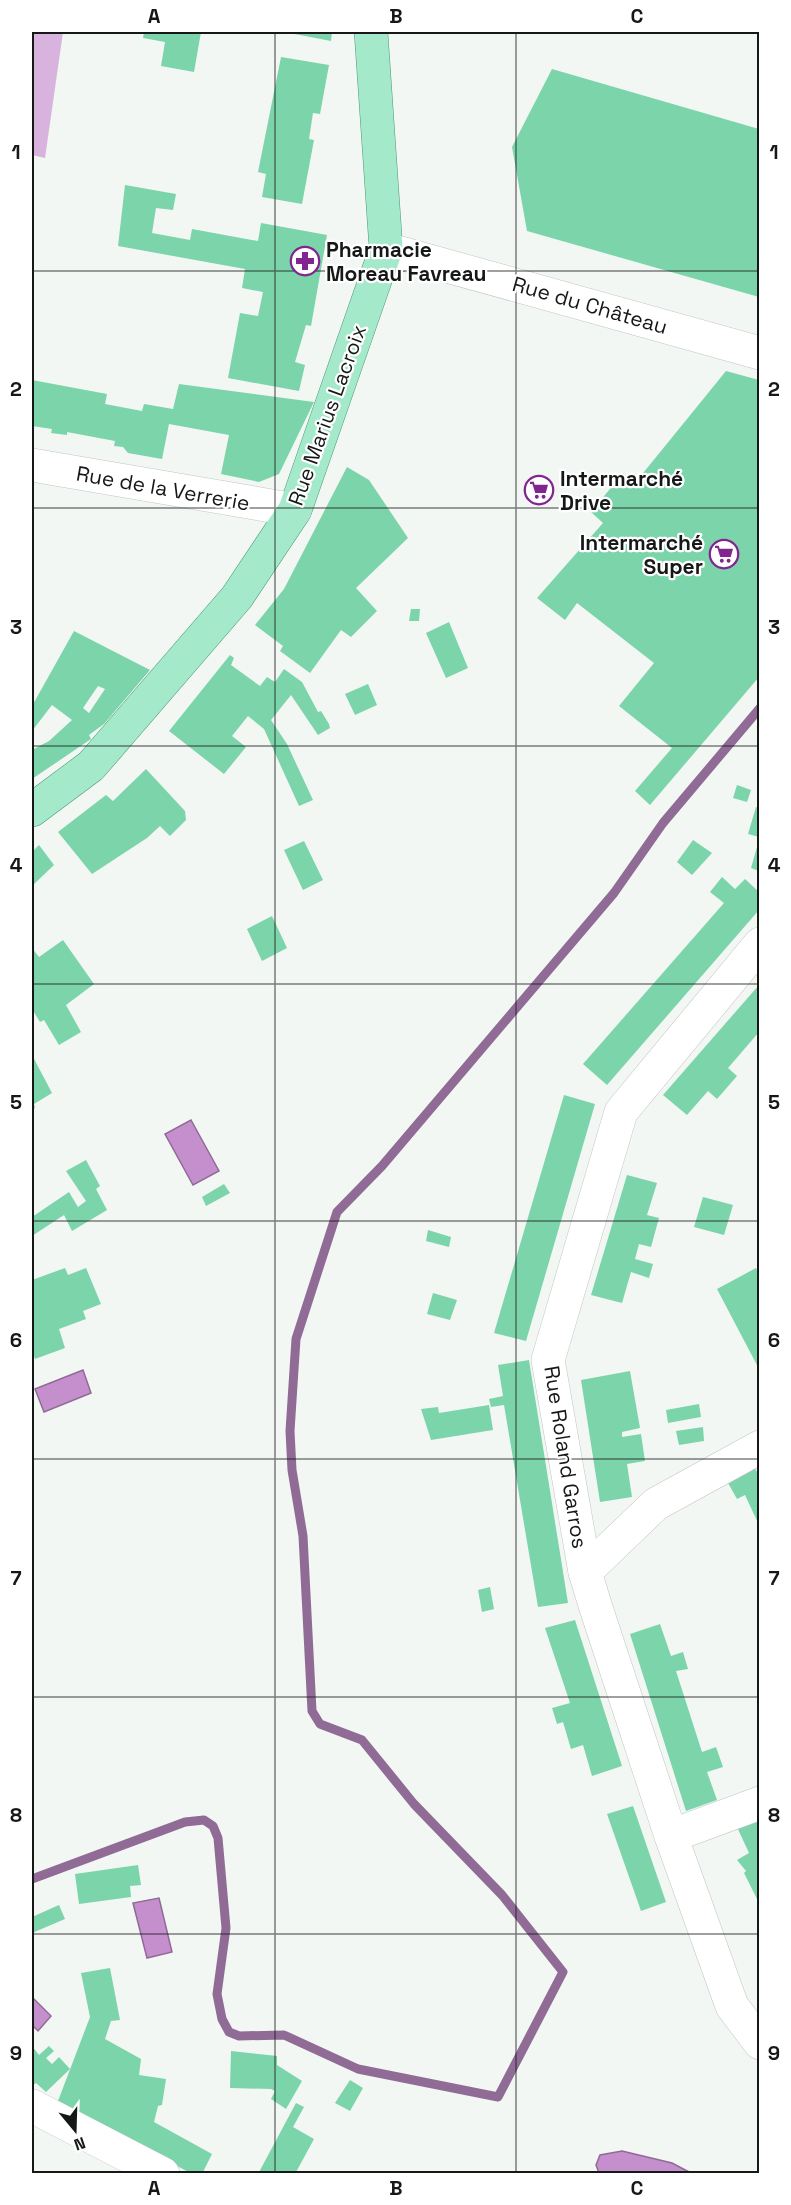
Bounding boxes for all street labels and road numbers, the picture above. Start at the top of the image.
street label: Rue du Château [509,270,671,340]
street label: Rue Marius Lacroix [282,321,372,509]
street label: Rue de la Verrerie [74,459,252,517]
street label: Rue Roland Garros [538,1364,594,1550]

